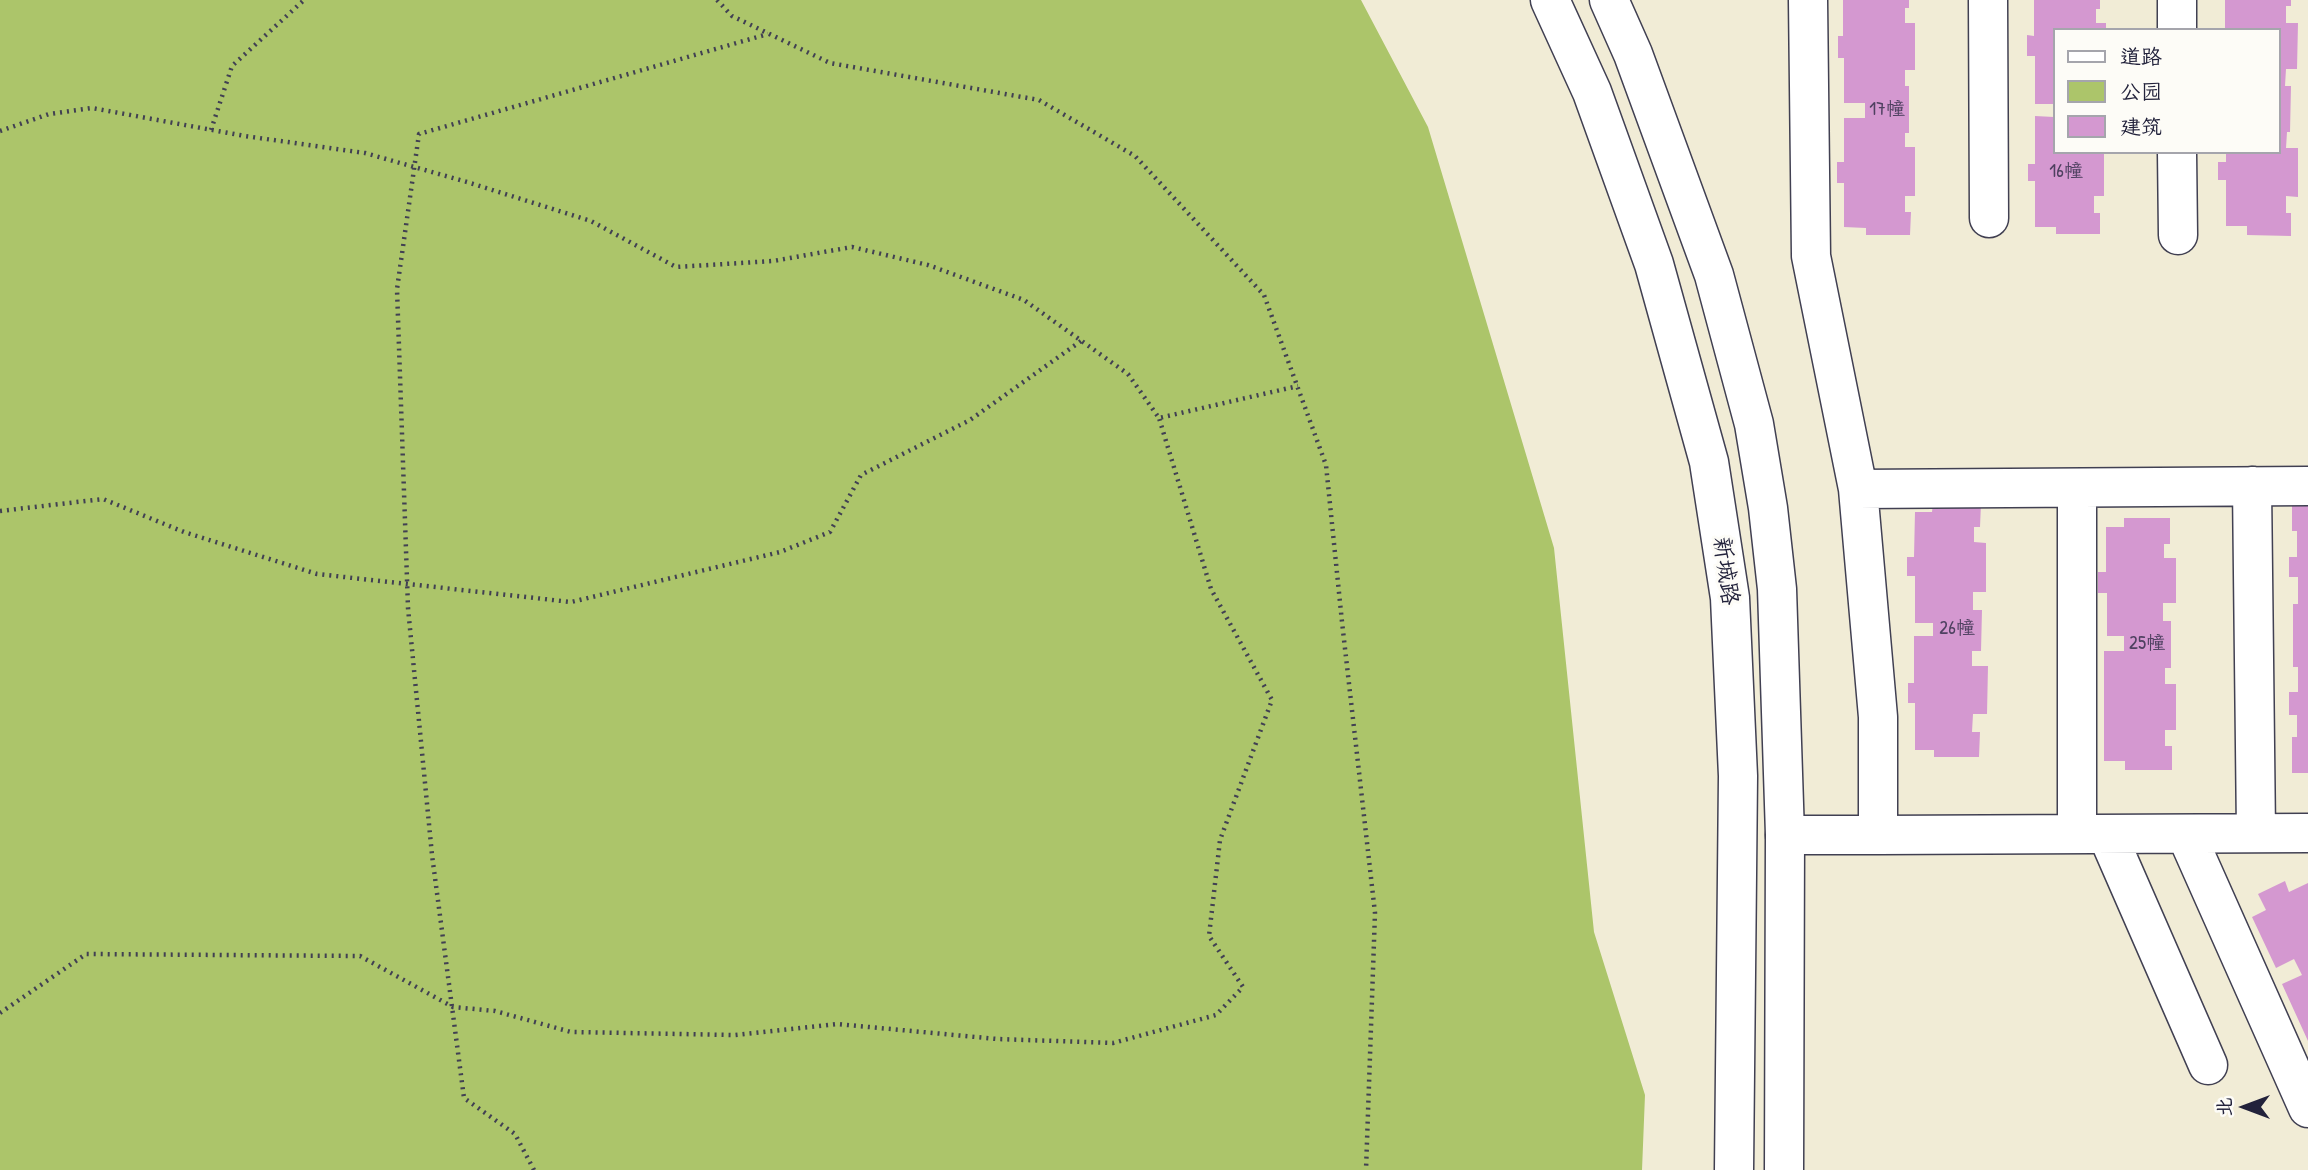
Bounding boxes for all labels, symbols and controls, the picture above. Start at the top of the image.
legend [2052,28,2280,154]
text: 道路 [2120,42,2162,71]
text: 公园 [2120,77,2162,106]
house number: 17幢 [1869,99,1905,121]
text: 建筑 [2120,112,2162,141]
house number: 16幢 [2049,161,2083,183]
street label: 新城路 [1707,535,1743,607]
house number: 26幢 [1939,618,1975,640]
house number: 25幢 [2129,633,2165,655]
north arrow [2210,1072,2280,1142]
text: 北 [2211,1098,2237,1117]

